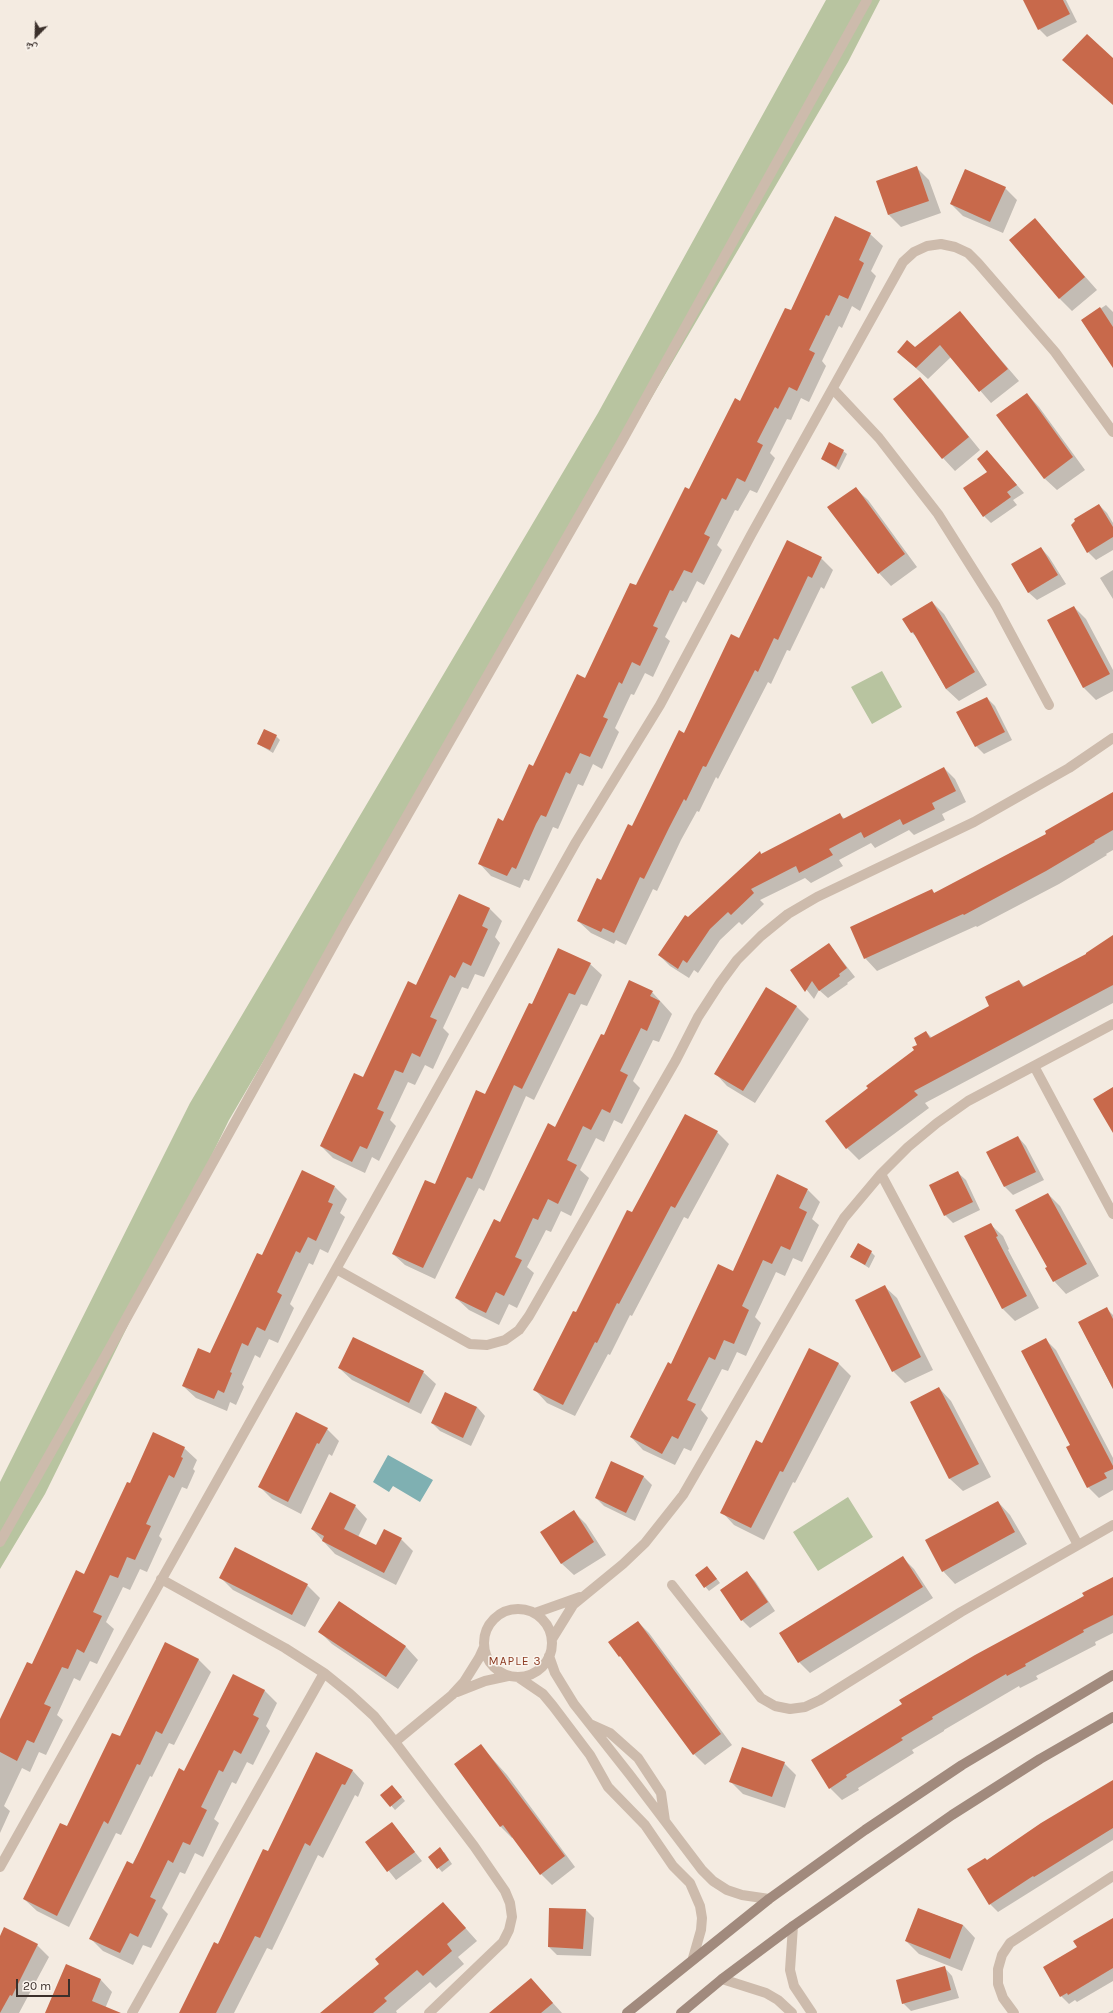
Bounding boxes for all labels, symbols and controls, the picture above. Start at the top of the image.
north arrow [16,16,56,56]
text: ش [23,39,39,56]
district label: MAPLE 3 [489,1655,541,1669]
scale bar [18,1971,72,1997]
text: 20 m [23,1979,51,1993]

